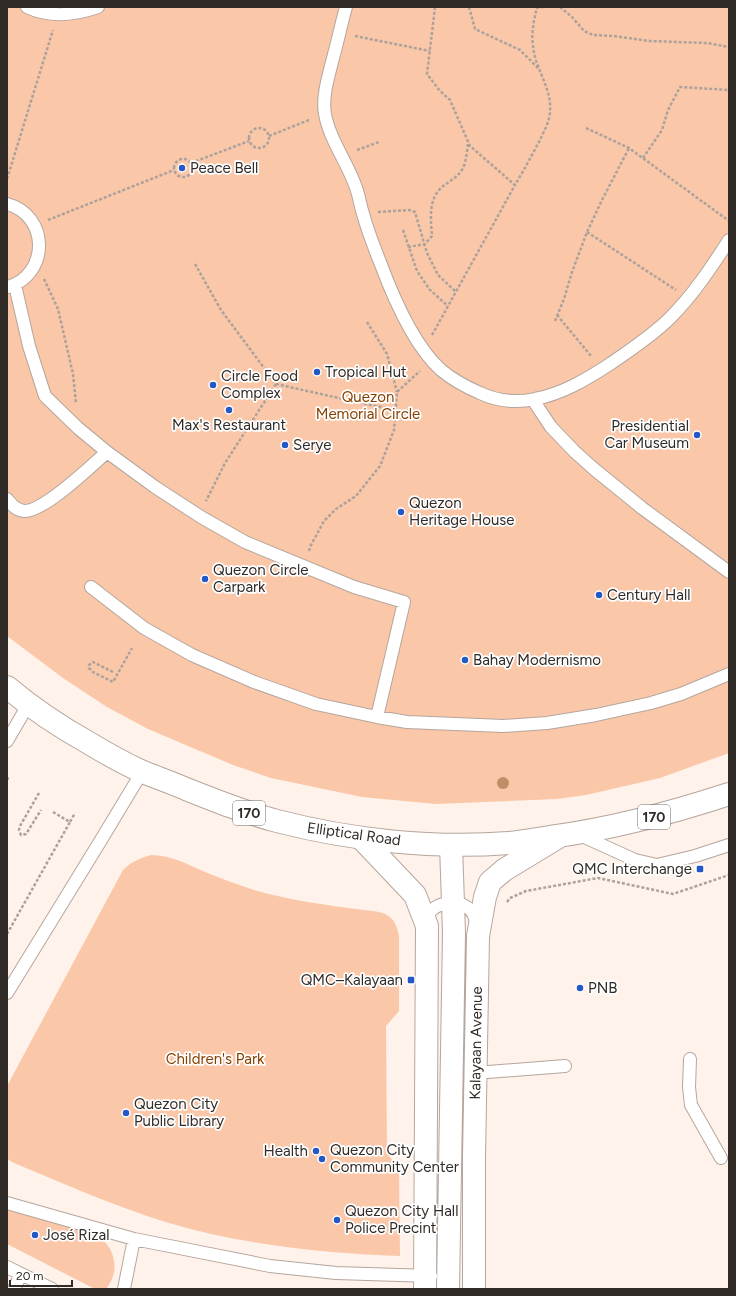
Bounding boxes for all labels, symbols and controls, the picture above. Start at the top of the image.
place label: Peace Bell [190,159,258,177]
marker: Peace Bell [177,163,187,173]
place label: Tropical Hut [325,363,407,381]
place label: Circle Food Complex [221,367,298,402]
marker: Tropical Hut [312,367,322,377]
marker: Circle Food Complex [208,380,218,390]
park label: Quezon Memorial Circle [316,388,420,423]
marker: Max's Restaurant [224,405,234,415]
place label: Max's Restaurant [172,416,286,434]
place label: Presidential Car Museum [604,417,689,452]
marker: Presidential Car Museum [692,430,702,440]
place label: Serye [293,436,331,454]
marker: Serye [280,440,290,450]
place label: Quezon Heritage House [409,494,515,529]
marker: Quezon Heritage House [396,507,406,517]
place label: Quezon Circle Carpark [213,561,308,596]
marker: Quezon Circle Carpark [200,574,210,584]
place label: Century Hall [607,586,691,604]
marker: Century Hall [594,590,604,600]
place label: Bahay Modernismo [473,651,601,669]
marker: Bahay Modernismo [460,655,470,665]
road number: 170 [233,801,265,825]
road number: 170 [638,805,670,829]
street label: Elliptical Road [306,819,402,849]
place label: QMC Interchange [572,860,692,878]
marker: QMC Interchange [695,864,705,874]
place label: QMC–Kalayaan [301,971,403,989]
marker: QMC–Kalayaan [406,975,416,985]
place label: PNB [588,979,617,997]
marker: PNB [575,983,585,993]
street label: Kalayaan Avenue [466,986,486,1100]
park label: Children's Park [166,1050,265,1068]
place label: Quezon City Public Library [134,1095,224,1130]
marker: Quezon City Public Library [121,1108,131,1118]
place label: Quezon City Community Center [330,1141,459,1176]
place label: Health [264,1142,308,1160]
marker: Health [311,1146,321,1156]
marker: Quezon City Community Center [317,1154,327,1164]
place label: Quezon City Hall Police Precint [345,1202,458,1237]
marker: Quezon City Hall Police Precint [332,1215,342,1225]
place label: José Rizal [43,1226,110,1244]
marker: José Rizal [30,1230,40,1240]
scale bar [10,1262,72,1288]
text: 20 m [16,1269,44,1283]

